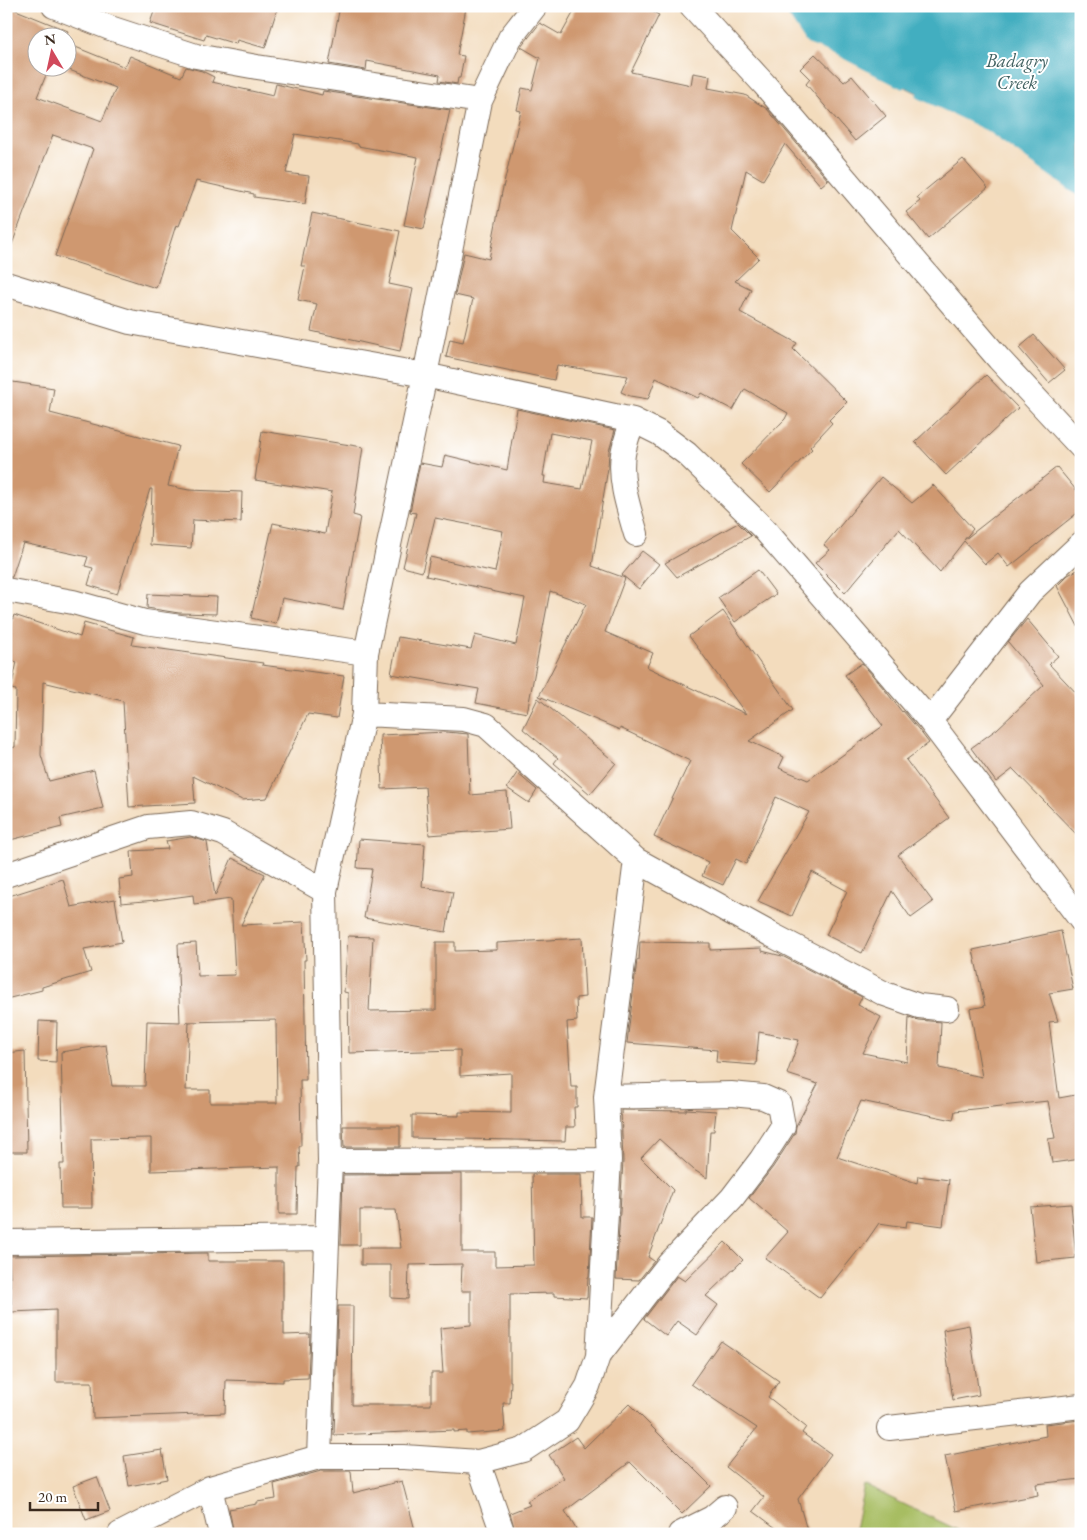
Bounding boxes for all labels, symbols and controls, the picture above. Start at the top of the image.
north arrow [28,28,78,78]
text: N [43,29,58,49]
water label: Badagry Creek [985,48,1048,95]
scale bar [30,1480,98,1512]
text: 20 m [38,1487,67,1506]

